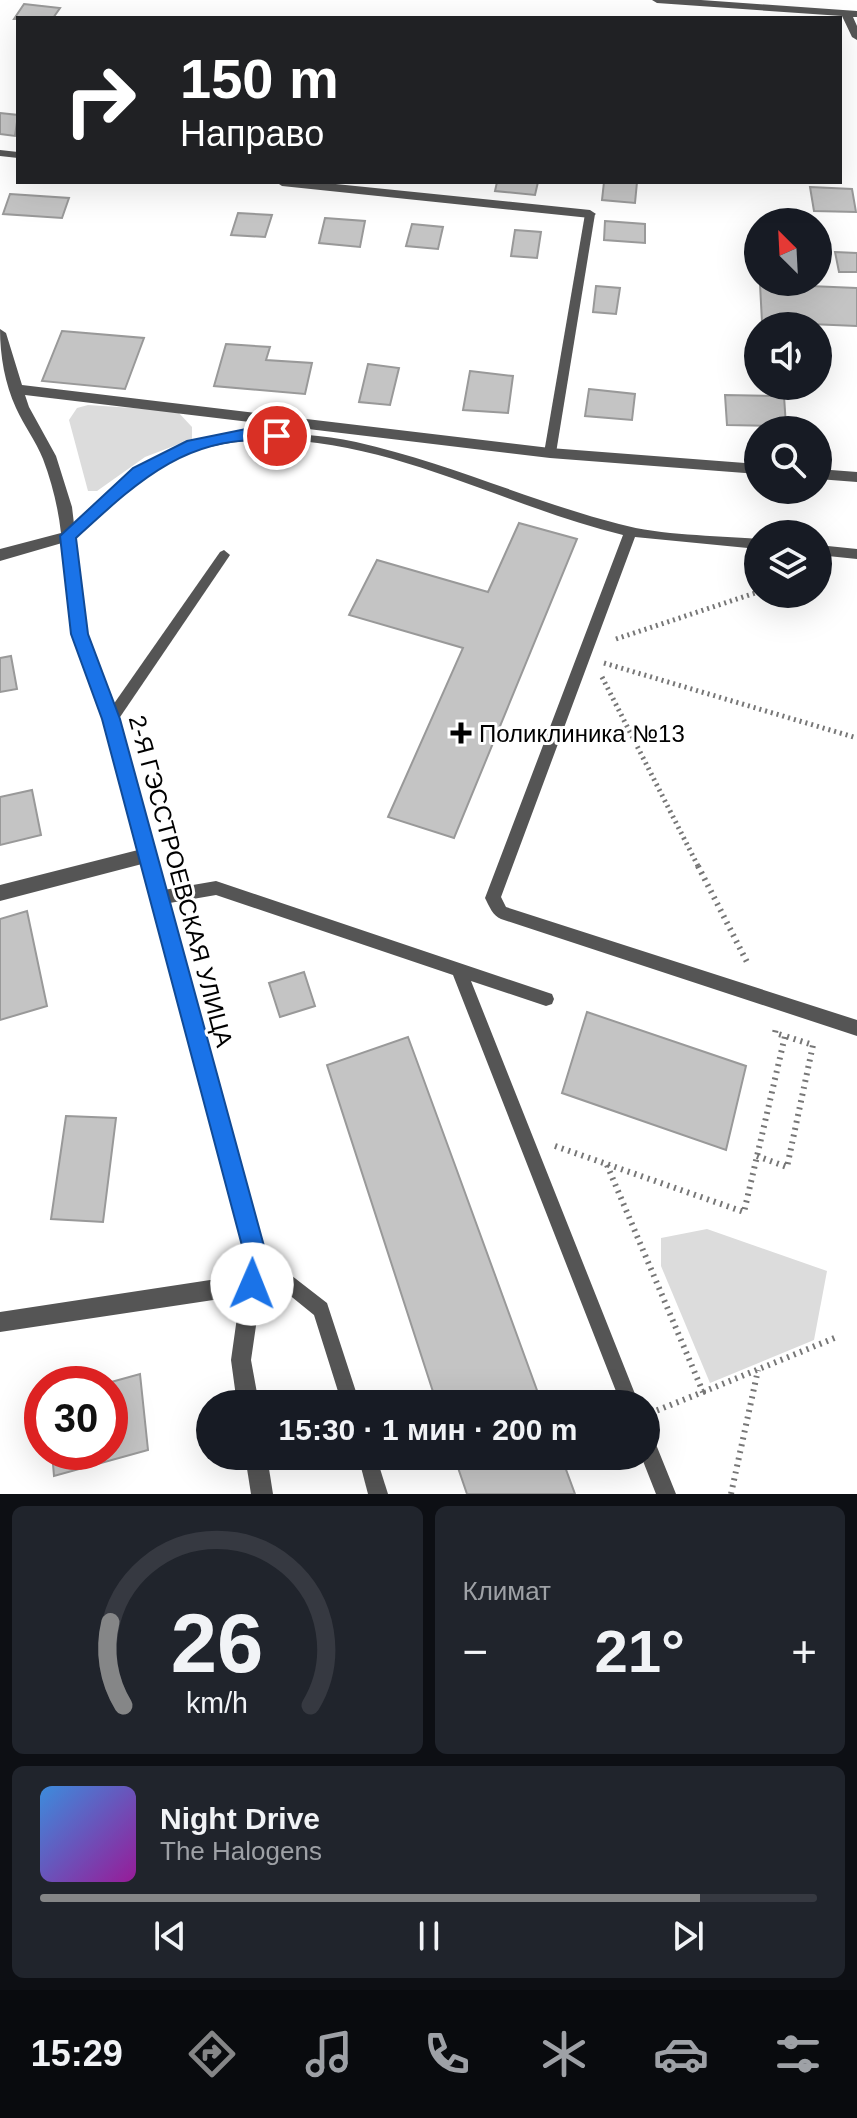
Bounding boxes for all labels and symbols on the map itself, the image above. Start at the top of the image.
north arrow [744,208,832,296]
pin [243,402,311,470]
street label: 2-Я ГЭССТРОЕВСКАЯ УЛИЦА [124,712,238,1050]
place label: Поликлиника №13 [479,720,685,747]
marker: Поликлиника №13 [450,722,472,744]
position arrow [210,1242,294,1326]
speed limit sign: 30 [24,1366,128,1470]

